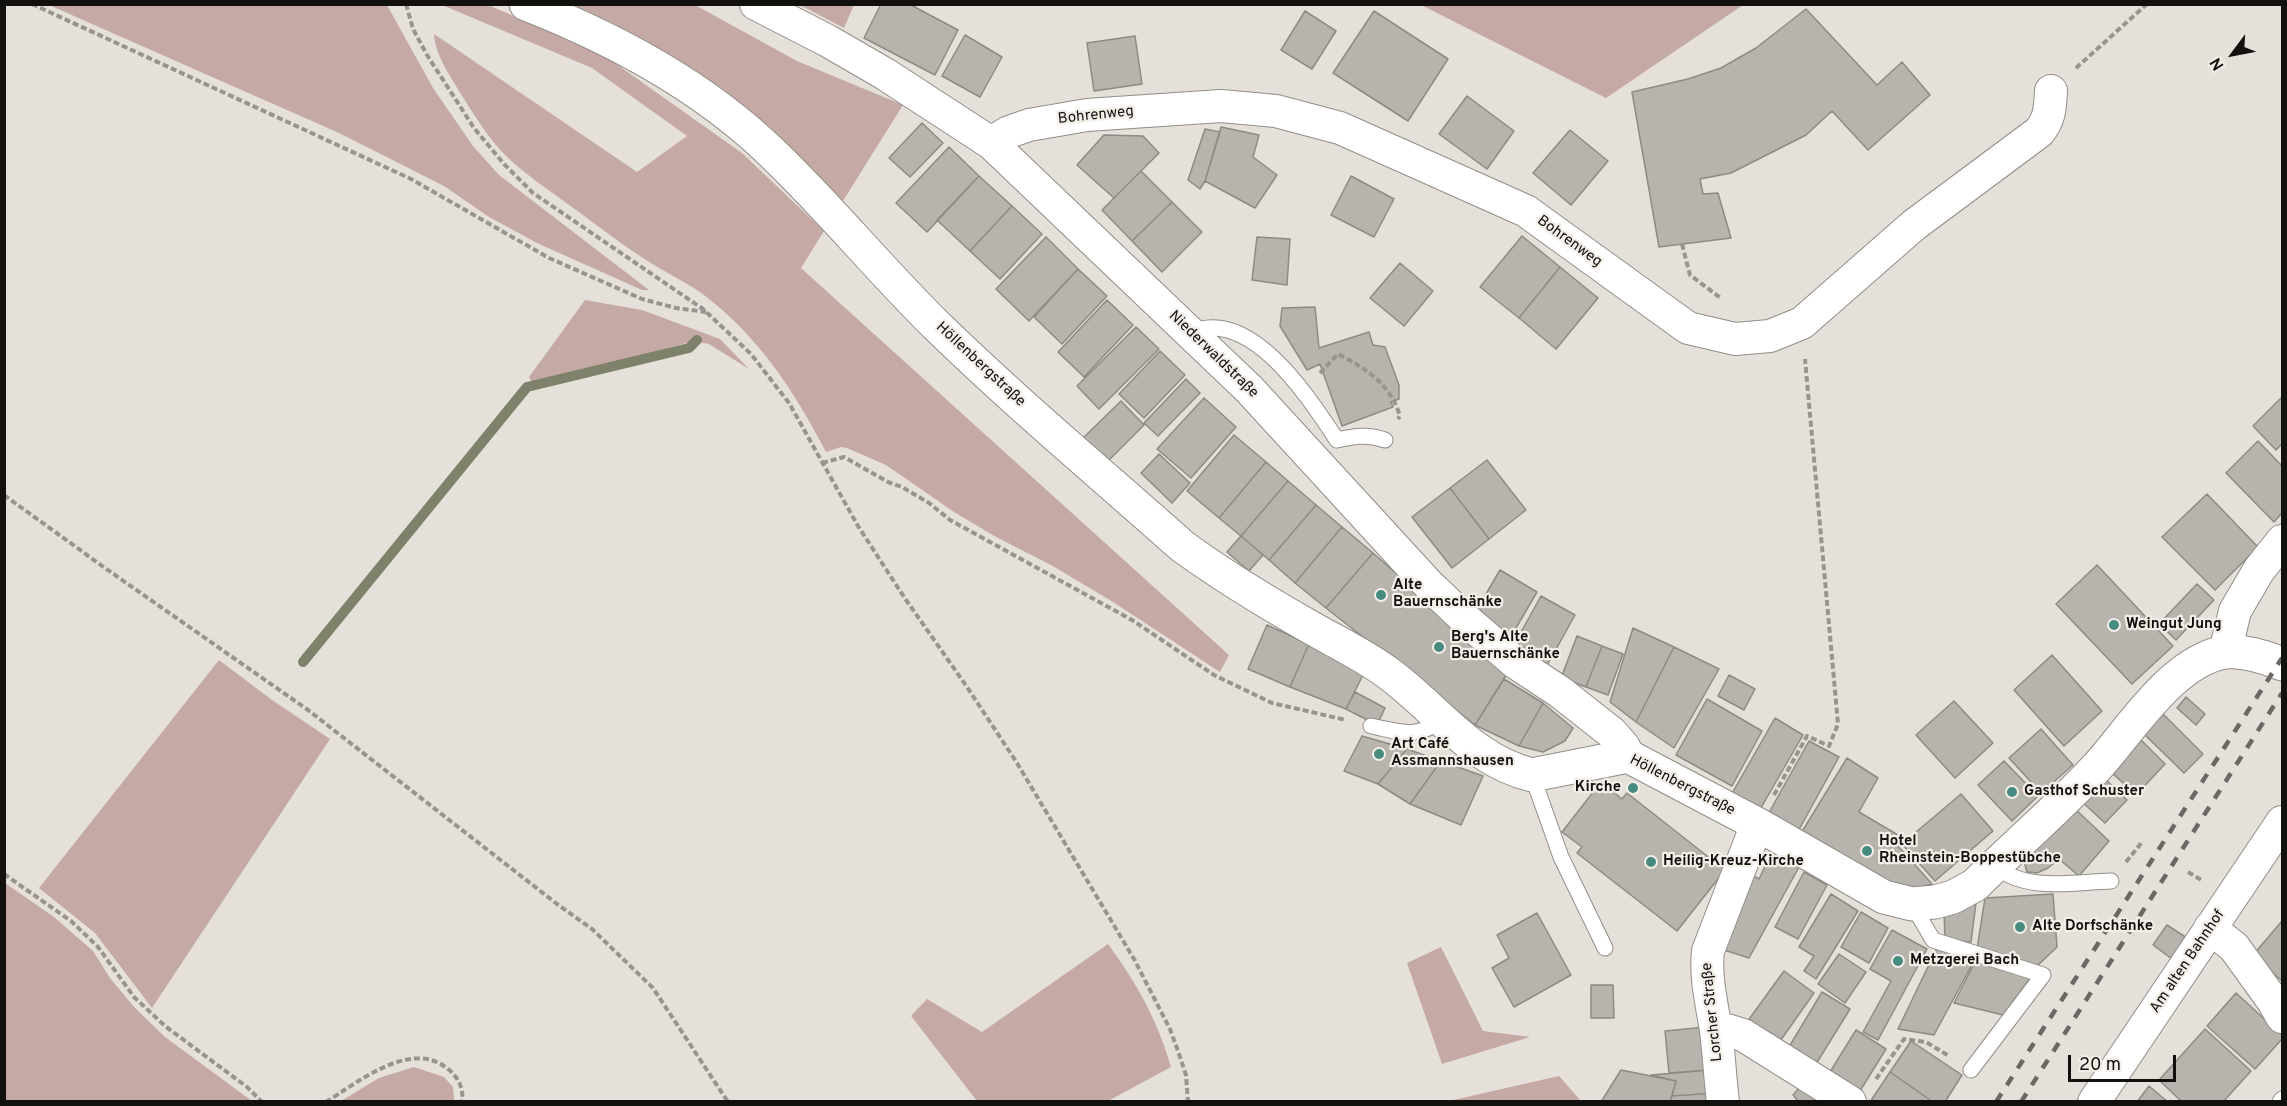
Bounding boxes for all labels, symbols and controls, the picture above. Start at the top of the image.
north arrow [2203,24,2263,84]
text: N [2206,53,2229,74]
street label: Bohrenweg [1057,103,1135,129]
street label: Bohrenweg [1533,212,1605,272]
street label: Niederwaldstraße [1164,308,1262,402]
street label: Höllenbergstraße [931,319,1029,411]
place label: Alte Bauernschänke [1393,577,1502,612]
marker: Alte Bauernschänke [1374,588,1388,602]
place label: Weingut Jung [2126,616,2222,634]
marker: Weingut Jung [2107,618,2121,632]
place label: Berg's Alte Bauernschänke [1451,629,1560,664]
marker: Berg's Alte Bauernschänke [1432,640,1446,654]
place label: Art Café Assmannshausen [1391,736,1514,771]
marker: Art Café Assmannshausen [1372,747,1386,761]
street label: Höllenbergstraße [1626,752,1738,820]
place label: Kirche [1575,779,1621,797]
marker: Kirche [1626,781,1640,795]
place label: Gasthof Schuster [2024,783,2144,801]
marker: Gasthof Schuster [2005,785,2019,799]
place label: Hotel Rheinstein-Boppestübche [1879,833,2061,868]
marker: Hotel Rheinstein-Boppestübche [1860,844,1874,858]
place label: Heilig-Kreuz-Kirche [1663,853,1804,871]
marker: Heilig-Kreuz-Kirche [1644,855,1658,869]
street label: Am alten Bahnhof [2147,907,2229,1017]
place label: Alte Dorfschänke [2032,918,2153,936]
marker: Alte Dorfschänke [2013,920,2027,934]
place label: Metzgerei Bach [1910,952,2019,970]
marker: Metzgerei Bach [1891,954,1905,968]
street label: Lorcher Straße [1699,962,1727,1062]
scale bar [2071,1043,2179,1081]
text: 20 m [2079,1054,2121,1077]

